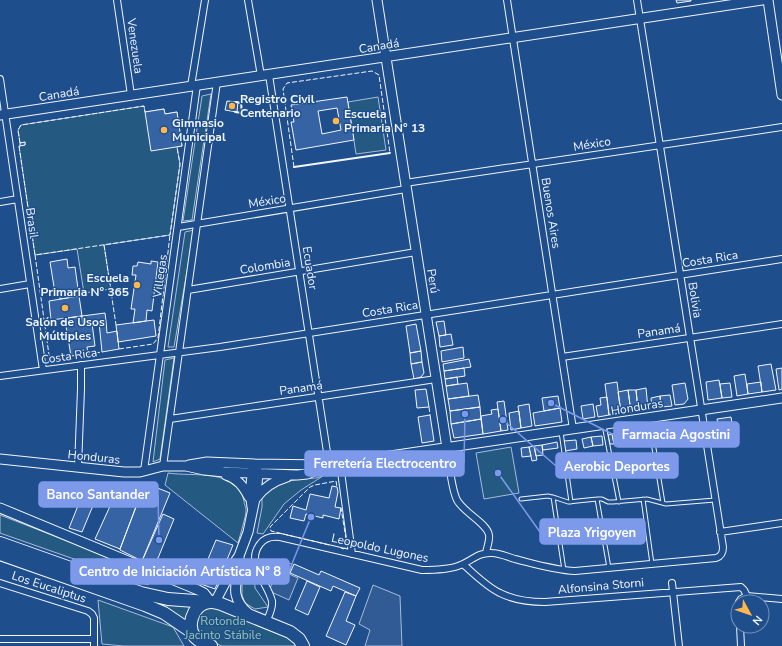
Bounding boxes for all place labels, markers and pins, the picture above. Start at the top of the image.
place label: Registro Civil Centenario [240,91,315,121]
marker: Registro Civil Centenario [227,101,237,111]
place label: Escuela Primaria N° 13 [344,106,425,136]
place label: Gimnasio Municipal [172,115,226,145]
marker: Escuela Primaria N° 13 [331,116,341,126]
marker: Gimnasio Municipal [159,125,169,135]
place label: Escuela Primaria N° 365 [41,270,129,300]
marker: Escuela Primaria N° 365 [132,280,142,290]
marker: Salón de Usos Múltiples [60,303,70,313]
place label: Salón de Usos Múltiples [25,314,105,344]
callout: Farmacia Agostini [614,422,739,447]
callout: Ferretería Electrocentro [305,451,464,476]
callout: Aerobic Deportes [556,453,678,478]
callout: Banco Santander [39,482,158,507]
callout: Plaza Yrigoyen [540,519,645,544]
callout: Centro de Iniciación Artística N° 8 [71,559,289,584]

